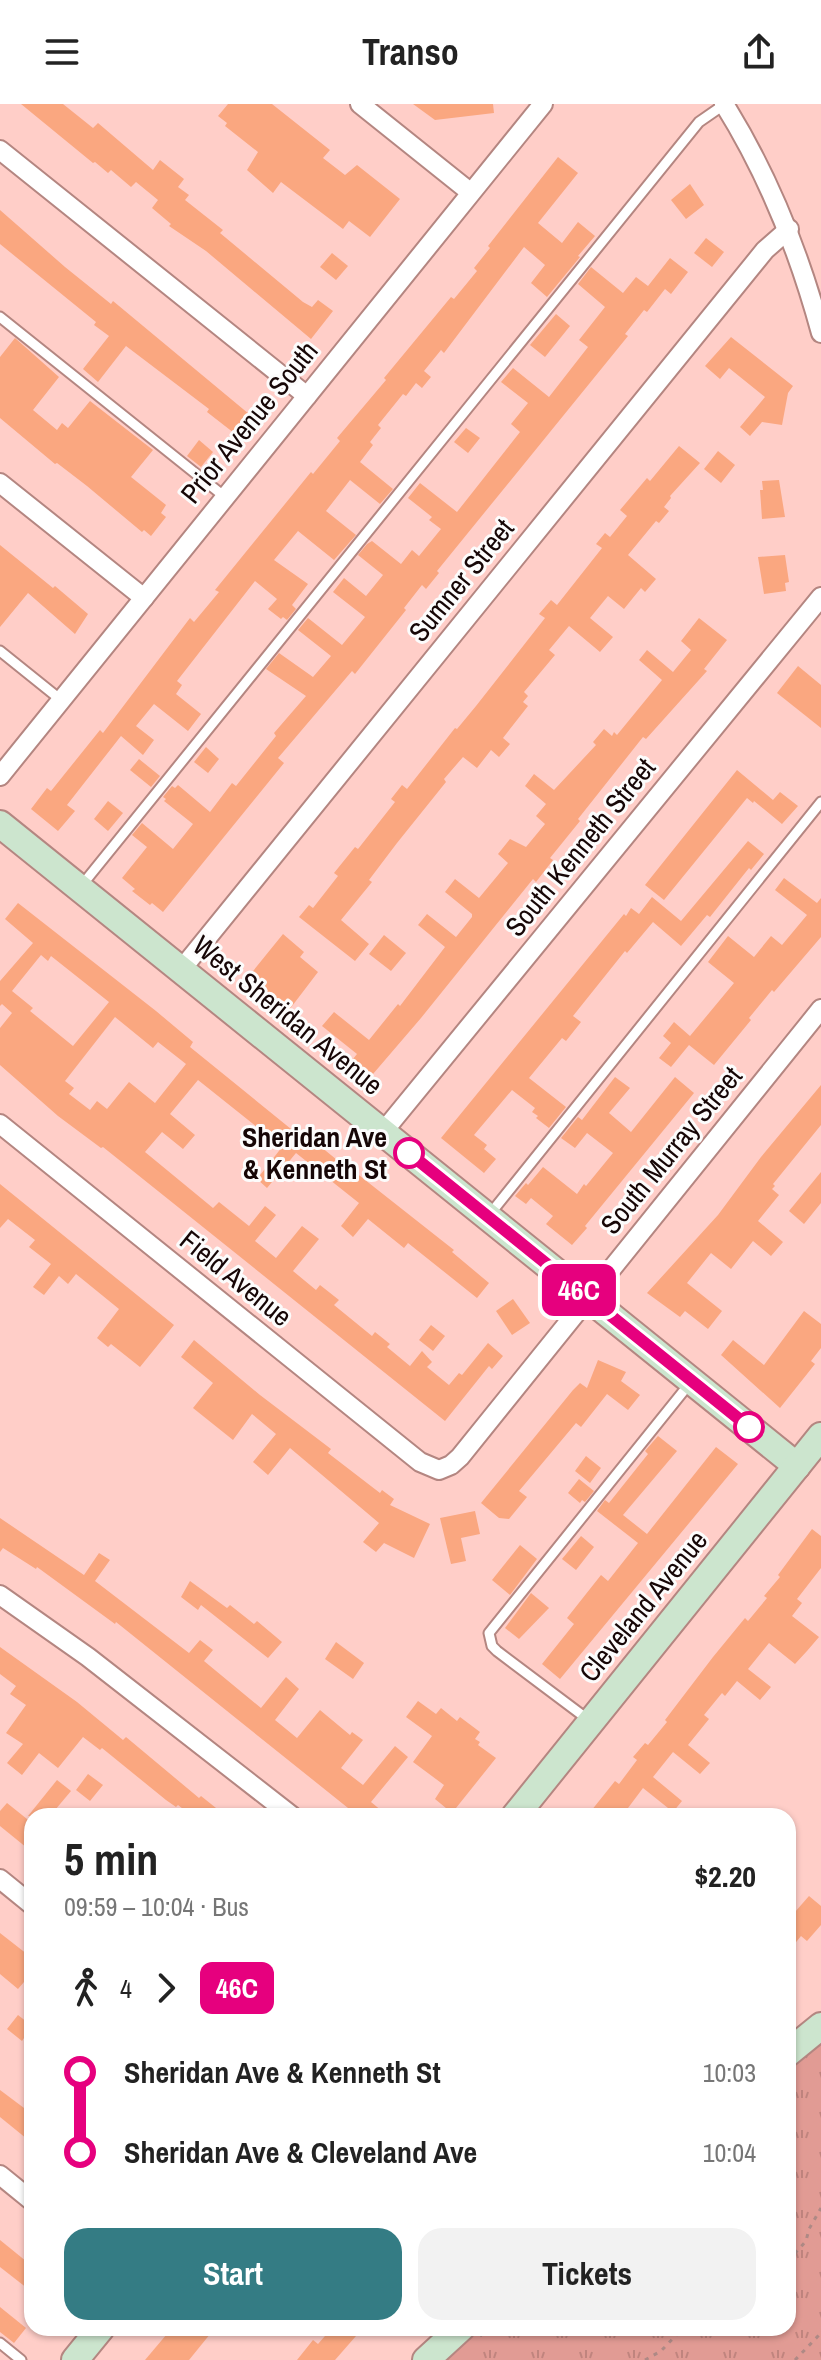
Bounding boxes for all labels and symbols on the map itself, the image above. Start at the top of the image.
street label: Prior Avenue South [172,333,326,511]
street label: Sumner Street [400,511,522,649]
street label: South Kenneth Street [496,750,664,944]
street label: West Sheridan Avenue [185,927,391,1103]
street label: South Murray Street [592,1058,750,1242]
place label: Sheridan Ave & Kenneth St [242,1118,387,1188]
marker: Sheridan Ave & Kenneth St [394,1138,424,1168]
street label: Field Avenue [172,1221,300,1335]
line badge: 46C [533,1264,625,1316]
unlabelled marker [734,1412,764,1442]
street label: Cleveland Avenue [570,1522,716,1690]

